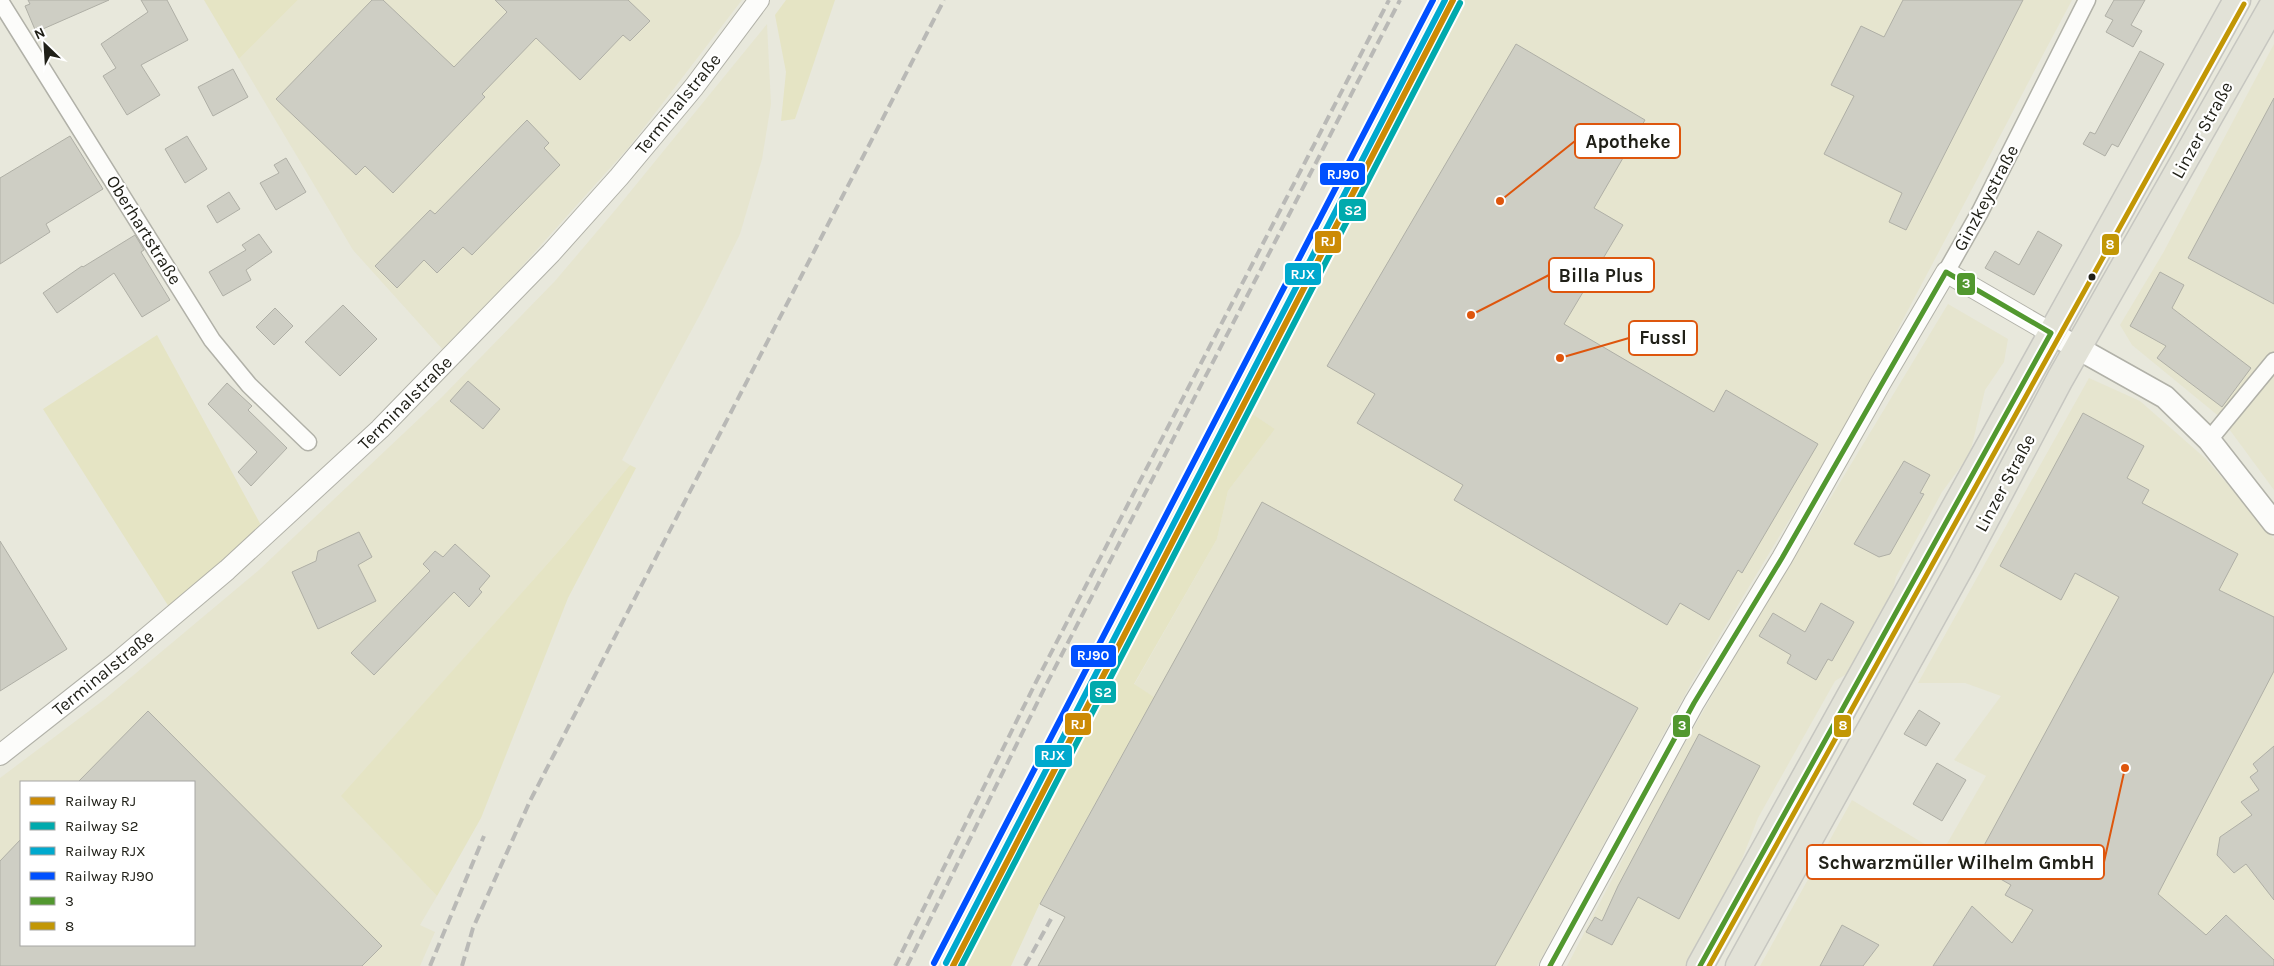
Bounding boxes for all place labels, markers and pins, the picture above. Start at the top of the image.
callout: Apotheke [1575,124,1680,158]
callout: Billa Plus [1549,258,1654,292]
unlabelled marker [2087,272,2097,282]
callout: Fussl [1629,321,1697,355]
callout: Schwarzmüller Wilhelm GmbH [1807,845,2104,879]

